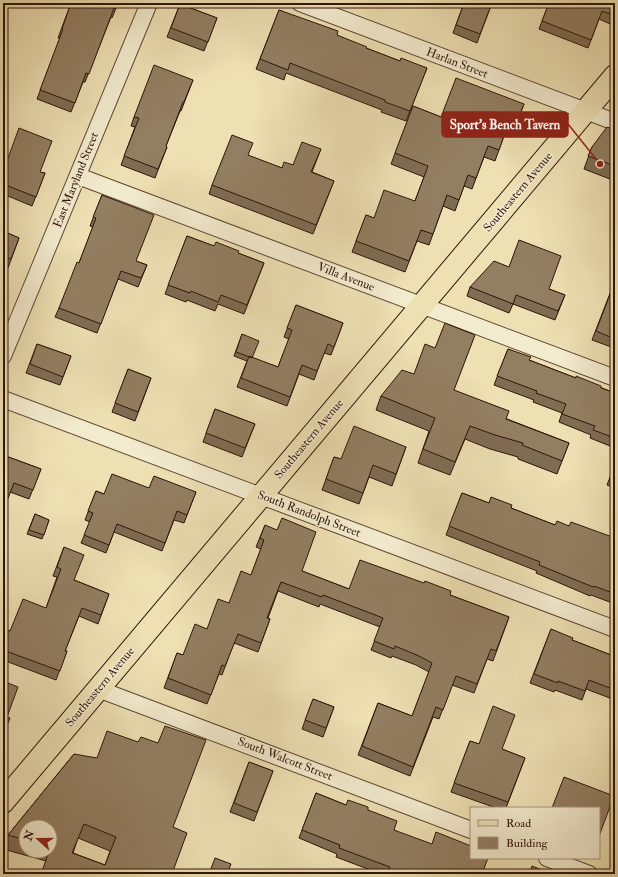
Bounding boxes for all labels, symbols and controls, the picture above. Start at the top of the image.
street label: Harlan Street [424,44,490,82]
callout: Sport's Bench Tavern [442,112,568,137]
text: Sport's Bench Tavern [450,117,561,134]
street label: East Maryland Street [50,130,102,230]
street label: Southeastern Avenue [480,149,556,235]
street label: Villa Avenue [315,259,377,295]
street label: Southeastern Avenue [271,396,347,482]
street label: South Randolph Street [255,487,363,541]
street label: Southeastern Avenue [62,644,138,730]
street label: South Walcott Street [236,734,335,784]
legend [470,807,600,859]
text: Road [506,816,531,831]
north arrow [18,819,58,859]
text: N [21,828,37,843]
text: Building [506,836,549,851]

